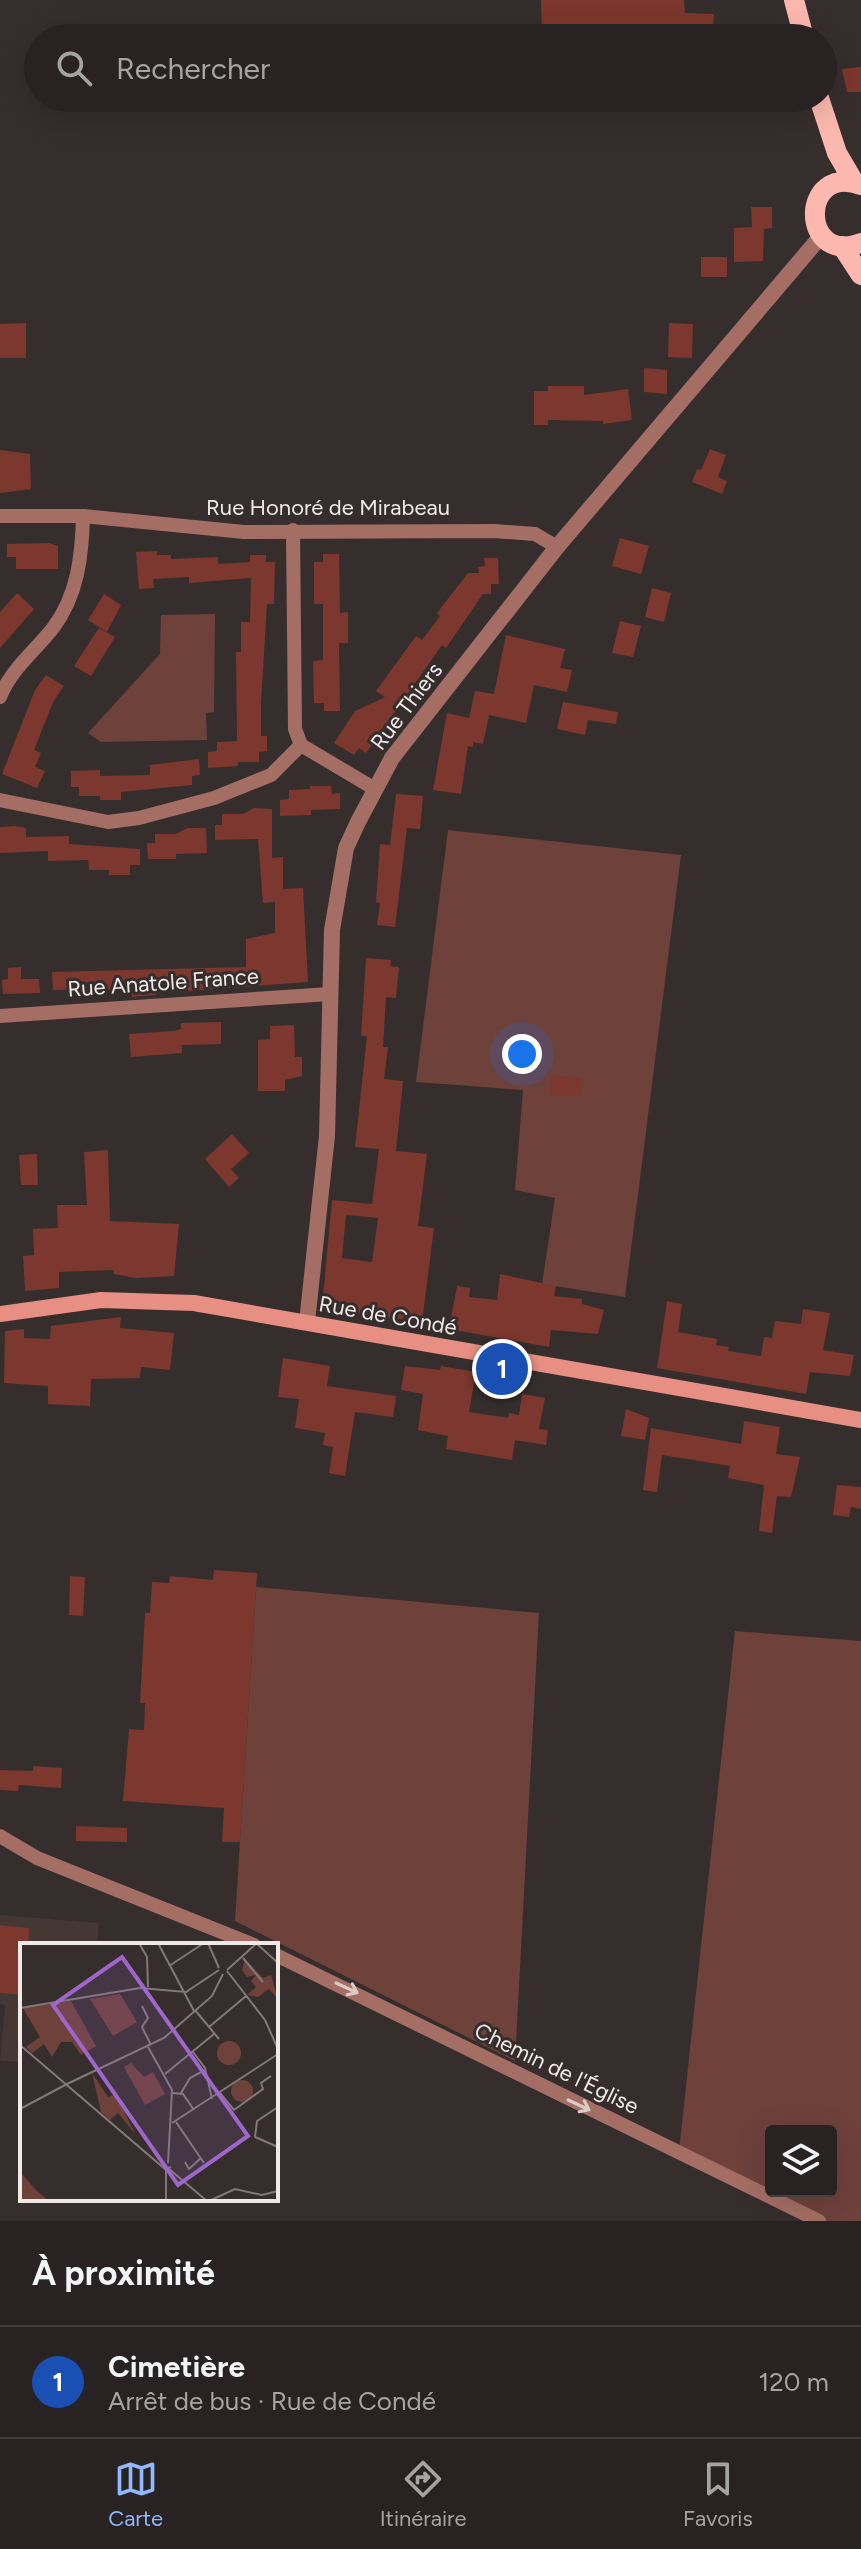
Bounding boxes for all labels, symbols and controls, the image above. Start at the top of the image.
search box [24,24,837,112]
icon: search [52,46,96,90]
text: Rechercher [116,50,270,87]
street label: Rue Honoré de Mirabeau [206,494,450,521]
street label: Rue Thiers [365,657,448,755]
street label: Rue Anatole France [66,962,260,1003]
your location [502,1034,542,1074]
street label: Rue de Condé [317,1290,459,1341]
pin: 1 [476,1339,528,1399]
inset map [20,1943,278,2201]
one-way arrow [335,1981,359,1996]
street label: Chemin de l'Église [470,2017,643,2120]
one-way arrow [567,2098,591,2113]
map controls [765,2125,837,2197]
button: layers [765,2125,837,2197]
text: À proximité [32,2253,215,2294]
text: Cimetière [108,2348,245,2385]
text: 1 [53,2366,63,2398]
text: 120 m [759,2366,829,2398]
text: Arrêt de bus · Rue de Condé [108,2385,436,2417]
tab: Carte [108,2457,163,2532]
tab: Itinéraire [380,2457,467,2532]
tab: Favoris [683,2457,753,2532]

